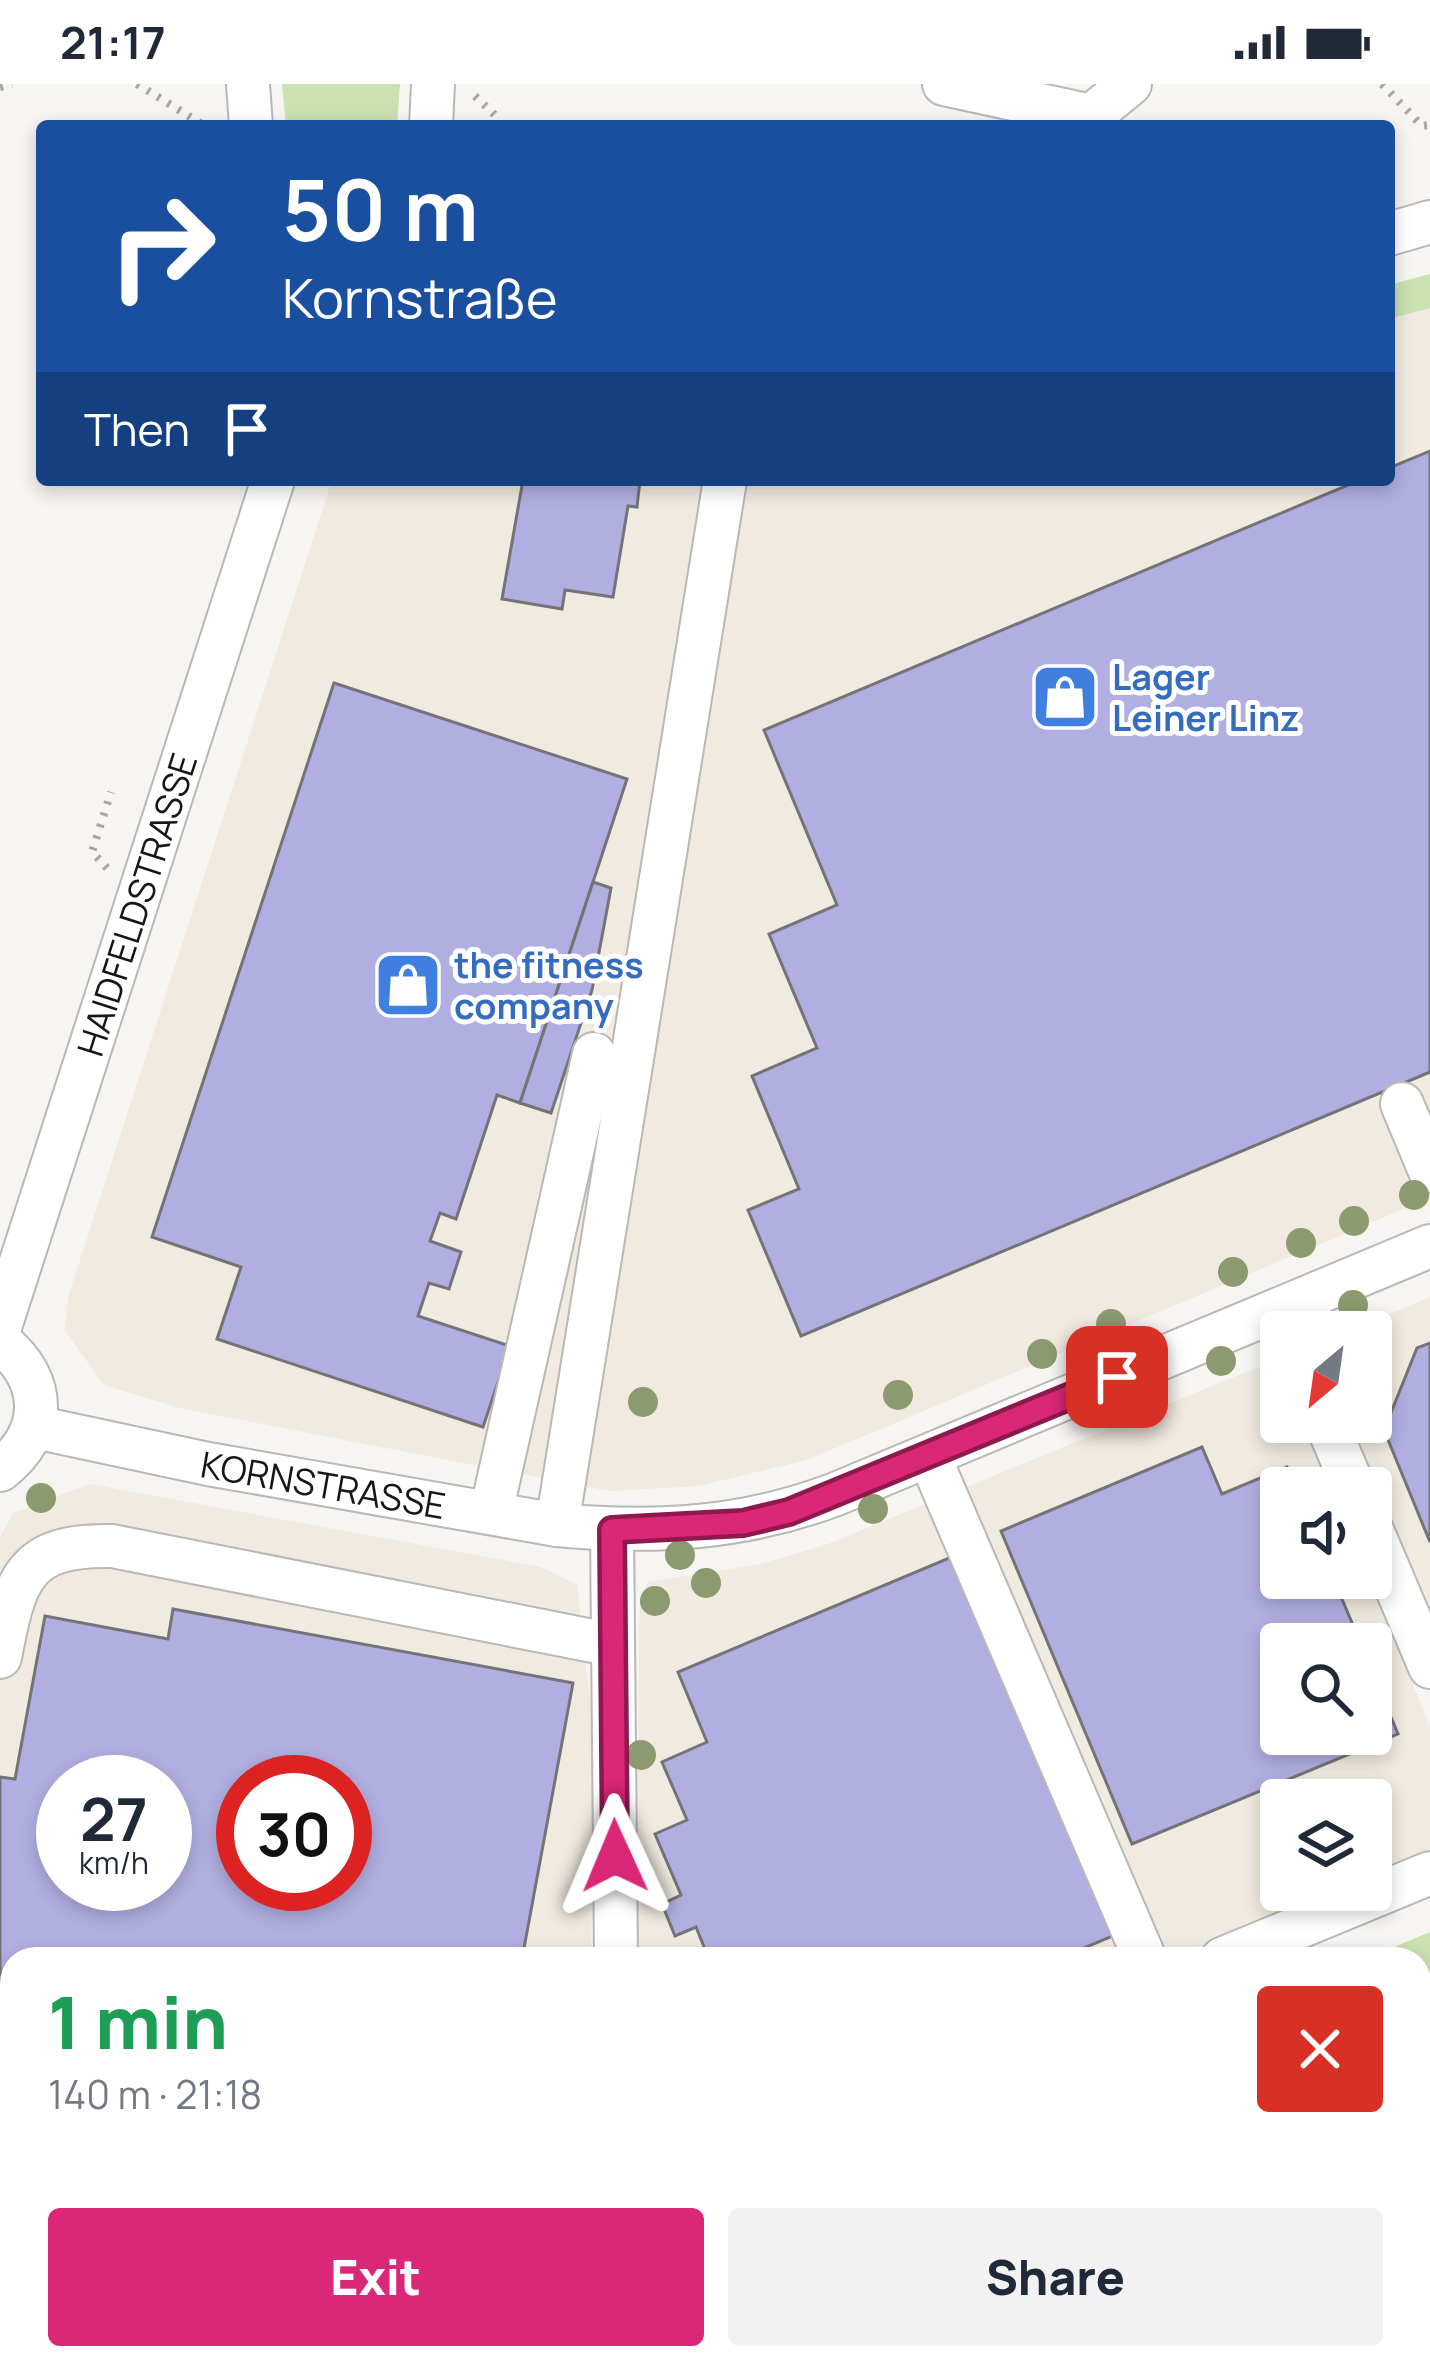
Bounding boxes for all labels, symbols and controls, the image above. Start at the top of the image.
text: 21:17 [60,11,166,73]
text: 50 m [282,151,479,266]
icon: right [84,168,240,324]
text: Kornstraße [282,260,558,334]
icon: arrive [214,396,280,462]
text: Then [84,398,190,460]
place label: Lager Leiner Linz [1112,652,1299,742]
shop icon: Lager Leiner Linz [1030,662,1100,732]
street label: HAIDFELDSTRASSE [65,747,208,1062]
place label: the fitness company [454,940,644,1030]
shop icon: the fitness company [373,950,443,1020]
north arrow [1260,1311,1392,1443]
map controls [1260,1311,1392,1911]
pin [1066,1326,1168,1428]
icon: arrive [1084,1344,1150,1410]
street label: KORNSTRASSE [197,1439,449,1530]
button: sound [1260,1467,1392,1599]
button: search [1260,1623,1392,1755]
speed limit sign: 30 [216,1755,372,1911]
text: 27 [80,1777,148,1859]
button: layers [1260,1779,1392,1911]
position arrow [552,1793,678,1919]
text: km/h [79,1842,149,1883]
text: 1 min [48,1972,228,2071]
button: close [1257,1986,1383,2112]
text: 140 m · 21:18 [48,2067,262,2121]
button: Exit [48,2208,704,2346]
button: Share [728,2208,1383,2346]

